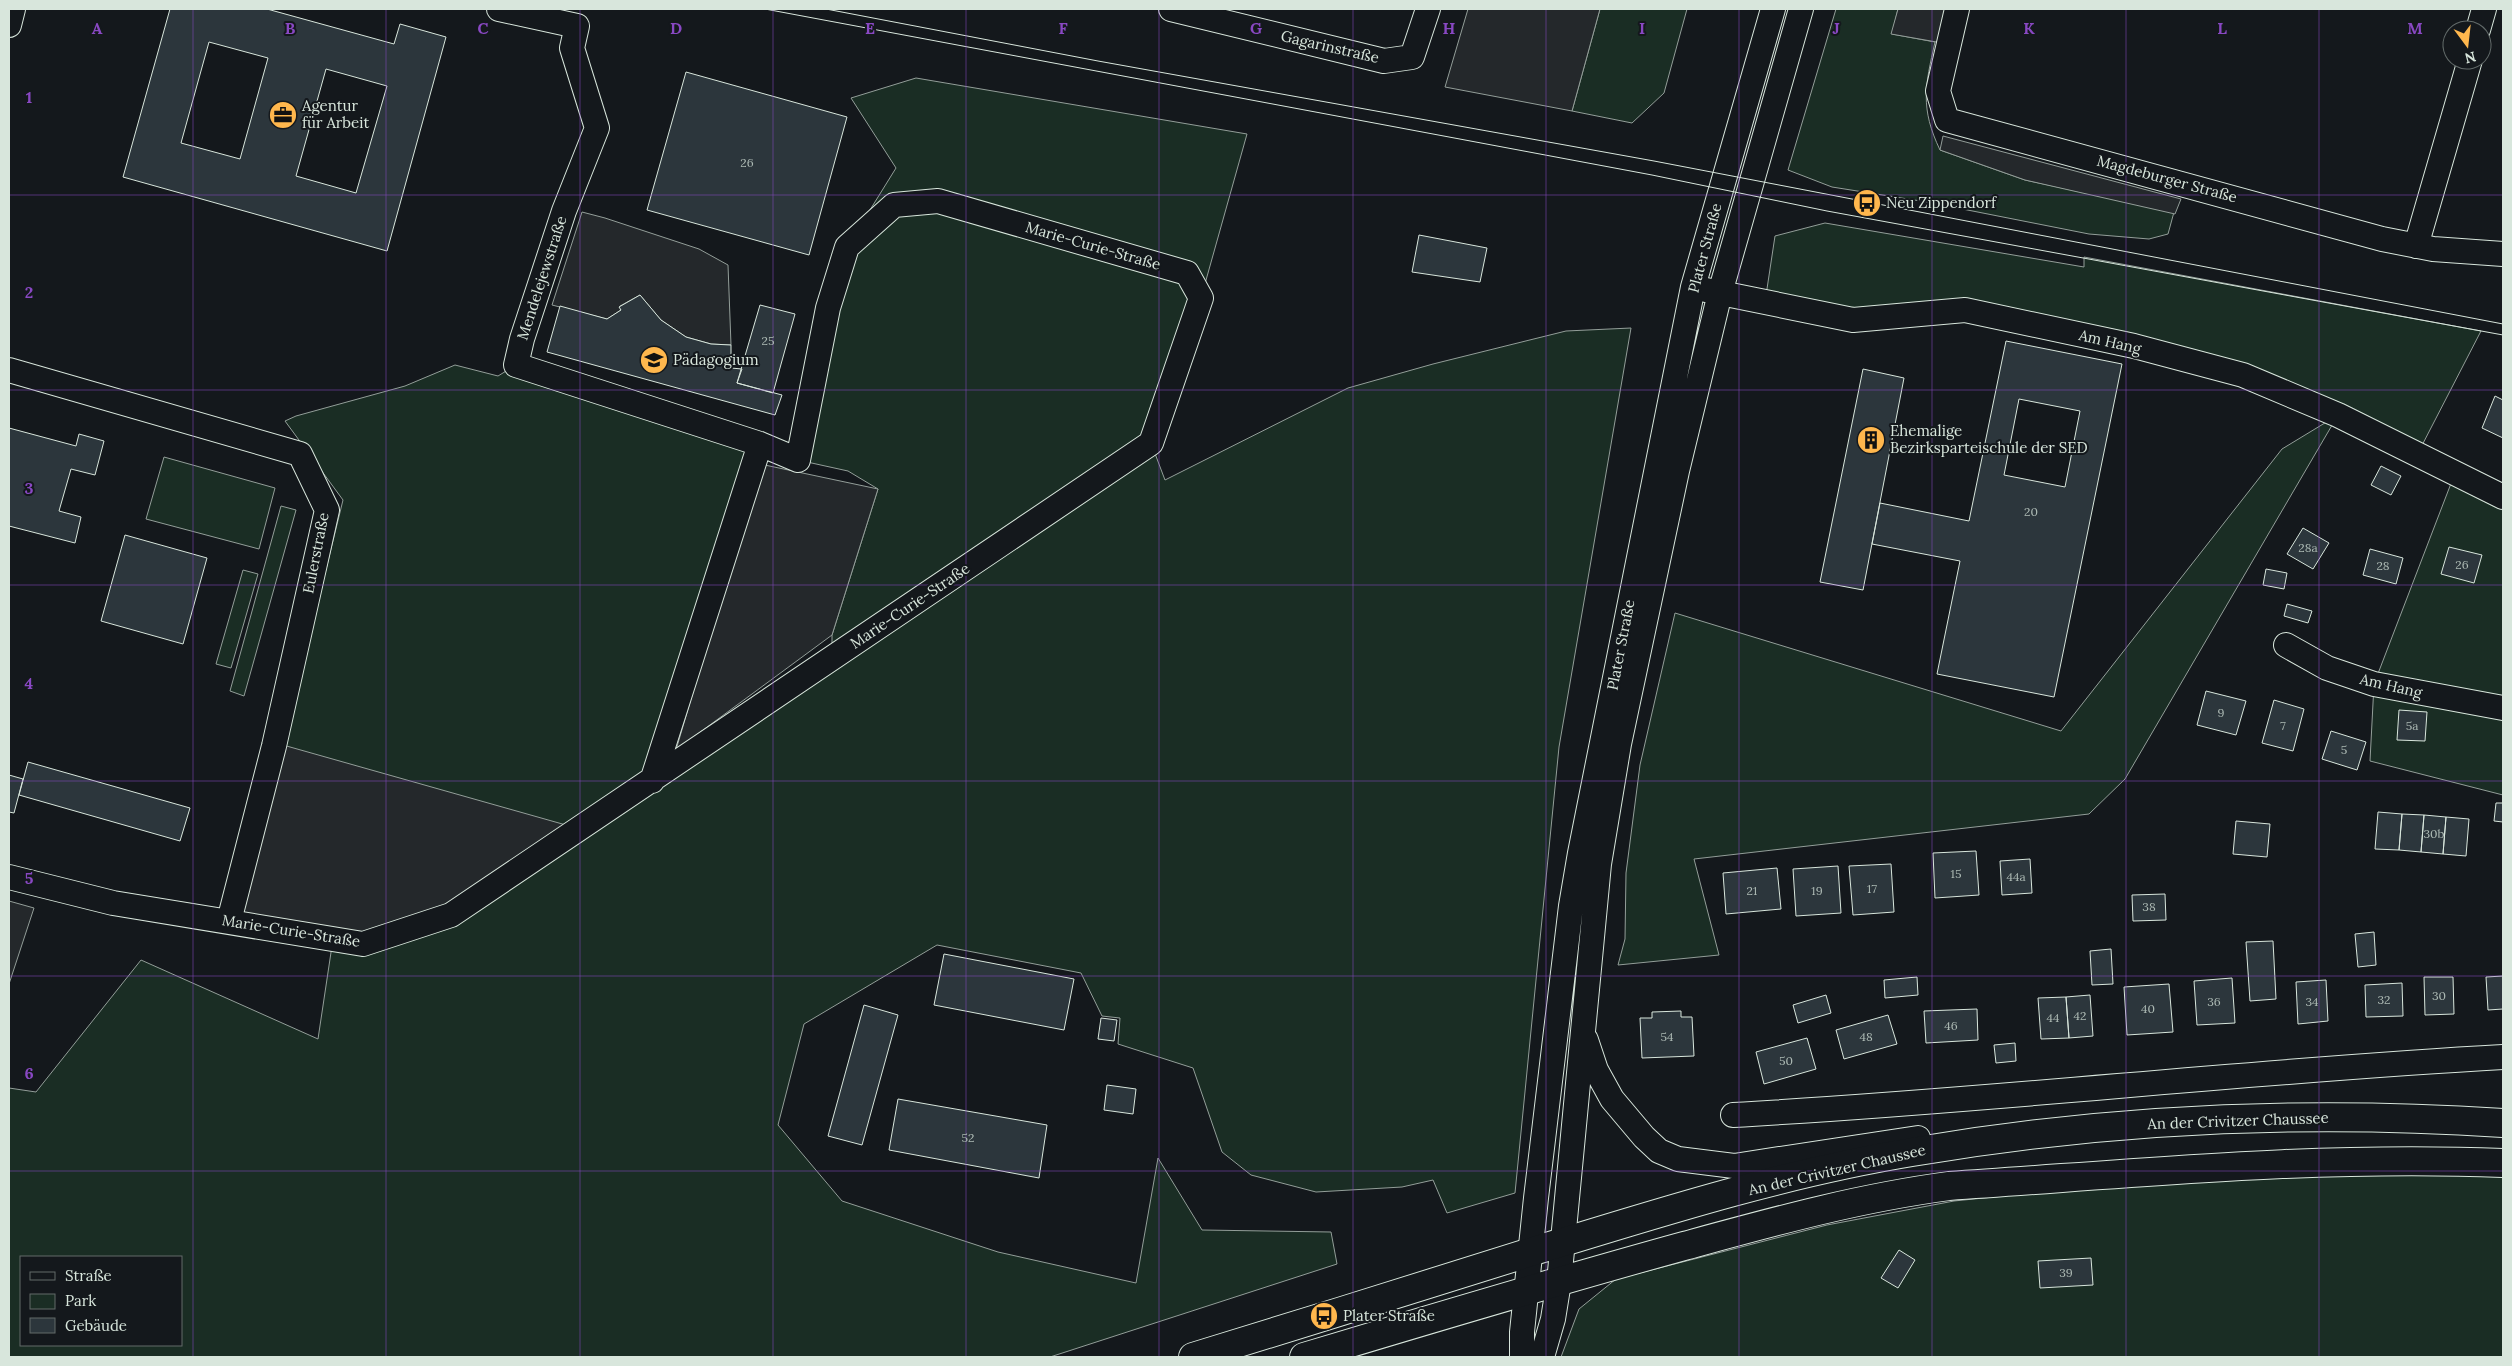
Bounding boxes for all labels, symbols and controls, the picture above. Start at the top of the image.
text: A [92,18,103,38]
text: B [285,18,296,38]
text: C [477,18,489,38]
text: D [670,18,682,38]
text: E [865,18,875,38]
text: F [1058,18,1068,38]
text: G [1250,18,1262,38]
text: H [1443,18,1456,38]
text: I [1639,18,1645,38]
text: J [1832,18,1840,38]
text: K [2023,18,2035,38]
text: L [2217,18,2227,38]
text: M [2407,18,2423,38]
north arrow [2442,20,2492,70]
street label: Gagarinstraße [1279,26,1381,67]
text: N [2463,47,2478,68]
text: 1 [26,87,32,107]
place label: Agentur für Arbeit [301,96,370,132]
office icon: Agentur für Arbeit [268,100,298,130]
street label: Magdeburger Straße [2095,151,2239,206]
house number: 26 [740,155,754,170]
bus stop icon: Neu Zippendorf [1852,188,1882,218]
place label: Neu Zippendorf [1886,193,1997,212]
street label: Plater Straße [1683,201,1726,295]
street label: Mendelejewstraße [512,213,571,342]
street label: Marie-Curie-Straße [1023,217,1163,274]
text: 2 [25,282,33,302]
street label: Am Hang [2076,325,2144,358]
house number: 25 [762,333,774,348]
school or university icon: Pädagogium [639,345,669,375]
place label: Pädagogium [673,350,759,369]
place label: Ehemalige Bezirksparteischule der SED [1890,421,2088,457]
building icon: Ehemalige Bezirksparteischule der SED [1856,425,1886,455]
text: 3 [25,478,34,498]
house number: 20 [2024,504,2038,519]
street label: Eulerstraße [298,511,333,595]
house number: 28a [2298,540,2318,555]
house number: 26 [2455,557,2469,572]
house number: 28 [2376,558,2390,573]
street label: Marie-Curie-Straße [846,559,973,653]
street label: Plater Straße [1602,598,1639,692]
street label: Am Hang [2357,669,2425,702]
text: 4 [25,673,34,693]
house number: 9 [2218,705,2225,720]
house number: 7 [2280,718,2286,733]
house number: 5a [2406,718,2418,733]
house number: 5 [2341,742,2347,757]
house number: 30b [2423,826,2445,841]
house number: 15 [1951,866,1961,881]
text: 5 [25,868,34,888]
house number: 44a [2006,869,2026,884]
house number: 17 [1867,881,1877,896]
house number: 21 [1747,883,1757,898]
house number: 19 [1811,883,1823,898]
house number: 38 [2142,899,2156,914]
street label: Marie-Curie-Straße [221,910,362,951]
house number: 30 [2432,988,2446,1003]
house number: 32 [2377,992,2391,1007]
house number: 36 [2207,994,2221,1009]
house number: 34 [2305,994,2319,1009]
house number: 40 [2141,1001,2155,1016]
house number: 42 [2074,1008,2086,1023]
house number: 44 [2046,1010,2060,1025]
house number: 46 [1944,1018,1958,1033]
house number: 54 [1660,1029,1674,1044]
house number: 48 [1859,1029,1873,1044]
house number: 50 [1779,1053,1793,1068]
text: 6 [24,1063,34,1083]
street label: An der Crivitzer Chaussee [2146,1108,2329,1133]
house number: 52 [962,1130,974,1145]
street label: An der Crivitzer Chaussee [1745,1140,1927,1199]
legend [20,1256,182,1346]
house number: 39 [2059,1265,2073,1280]
text: Straße [65,1266,112,1285]
text: Park [65,1291,96,1310]
bus stop icon: Plater Straße [1309,1301,1339,1331]
place label: Plater Straße [1343,1306,1435,1325]
text: Gebäude [65,1316,127,1335]

